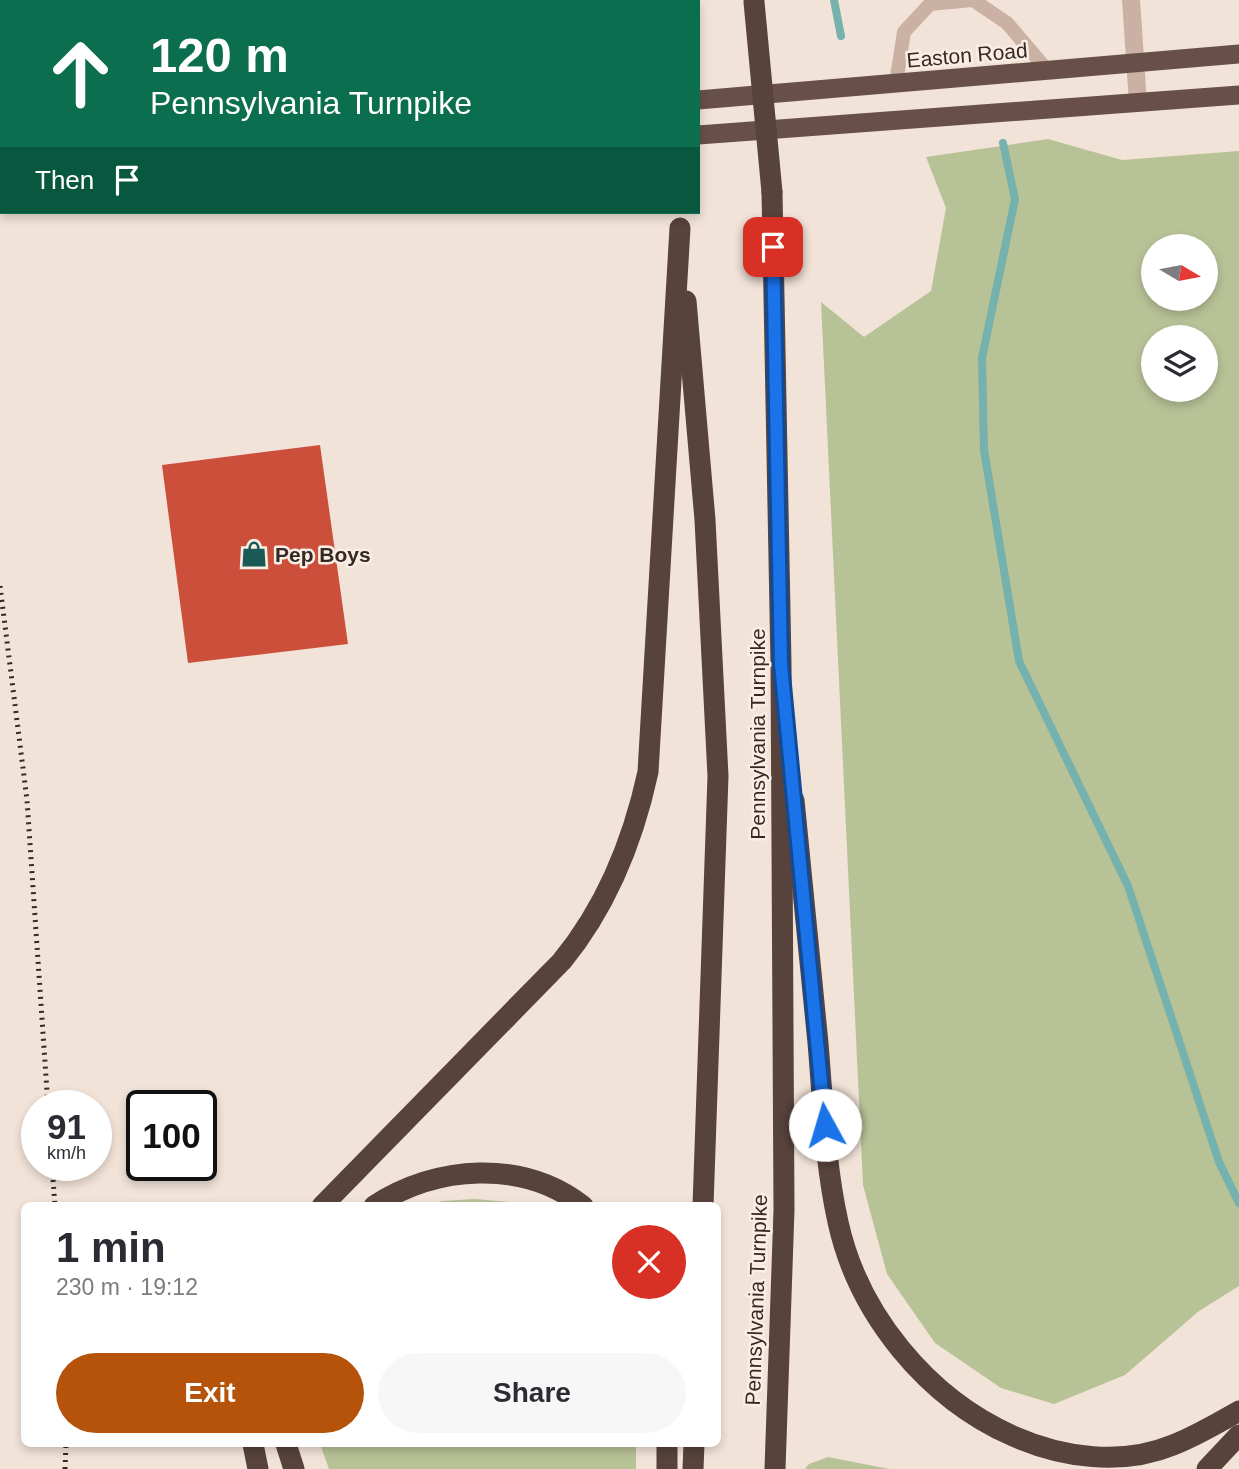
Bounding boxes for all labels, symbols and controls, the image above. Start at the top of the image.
icon: ahead [35,28,126,119]
text: 120 m [150,28,289,82]
street label: Easton Road [906,38,1028,72]
text: Pennsylvania Turnpike [150,85,472,121]
icon: arrive [108,161,146,199]
text: Then [35,165,94,195]
pin [743,217,803,277]
icon: arrive [754,228,792,266]
north arrow [1141,234,1218,312]
map controls [1141,234,1218,402]
button: layers [1141,325,1218,402]
shop icon: Pep Boys [239,539,269,569]
place label: Pep Boys [275,543,371,566]
street label: Pennsylvania Turnpike [746,628,769,840]
position arrow [788,1088,862,1162]
speed limit sign: 100 [126,1090,217,1181]
text: 91 [47,1107,86,1146]
text: km/h [47,1143,86,1163]
street label: Pennsylvania Turnpike [741,1194,771,1406]
text: 1 min [56,1224,166,1271]
button: close [612,1225,686,1299]
text: 230 m · 19:12 [56,1274,198,1300]
button: Exit [56,1353,364,1433]
button: Share [378,1353,686,1433]

